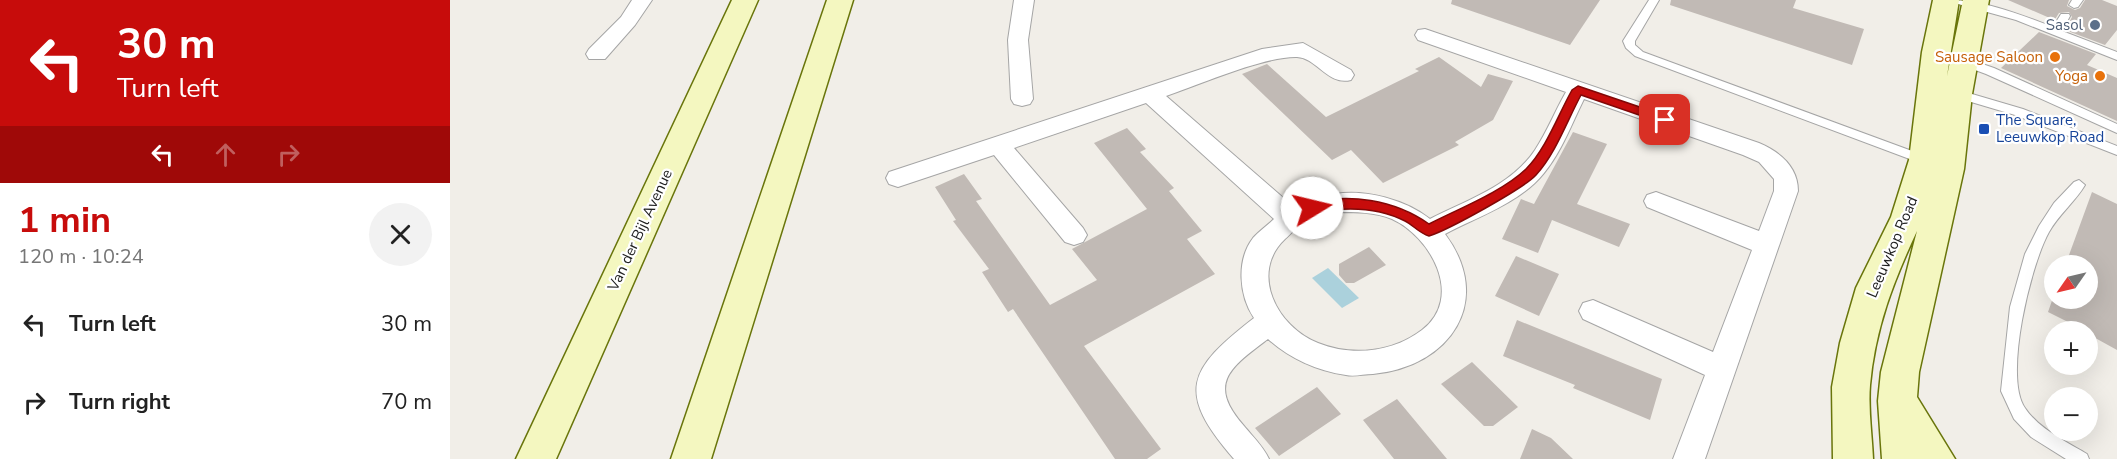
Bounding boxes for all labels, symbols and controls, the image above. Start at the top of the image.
place label: Sasol [2046,15,2084,35]
text: 30 m [117,16,216,73]
marker: Sasol [2088,18,2102,32]
icon: left [18,24,96,102]
place label: Sausage Saloon [1935,47,2043,67]
marker: Sausage Saloon [2048,50,2062,64]
place label: Yoga [2054,66,2088,86]
marker: Yoga [2093,69,2107,83]
text: Turn left [117,70,218,107]
pin [1639,94,1690,145]
icon: arrive [1648,103,1681,136]
place label: The Square, Leeuwkop Road [1996,110,2104,147]
marker: The Square, Leeuwkop Road [1977,122,1991,136]
icon: left [146,138,179,171]
icon: ahead [209,138,242,171]
icon: right [272,138,305,171]
street label: Van der Bijl Avenue [603,166,677,295]
position arrow [1280,176,1344,240]
street label: Leeuwkop Road [1862,193,1922,301]
text: 1 min [18,196,111,245]
button: close [369,203,432,266]
text: 120 m · 10:24 [18,243,144,270]
north arrow [2044,255,2098,309]
map controls [2044,255,2098,441]
icon: left [18,308,51,341]
text: Turn left [69,309,156,339]
text: 30 m [381,309,432,339]
button: + [2044,321,2098,375]
icon: right [18,386,51,419]
text: Turn right [69,387,170,417]
text: 70 m [381,387,432,417]
button: − [2044,387,2098,441]

